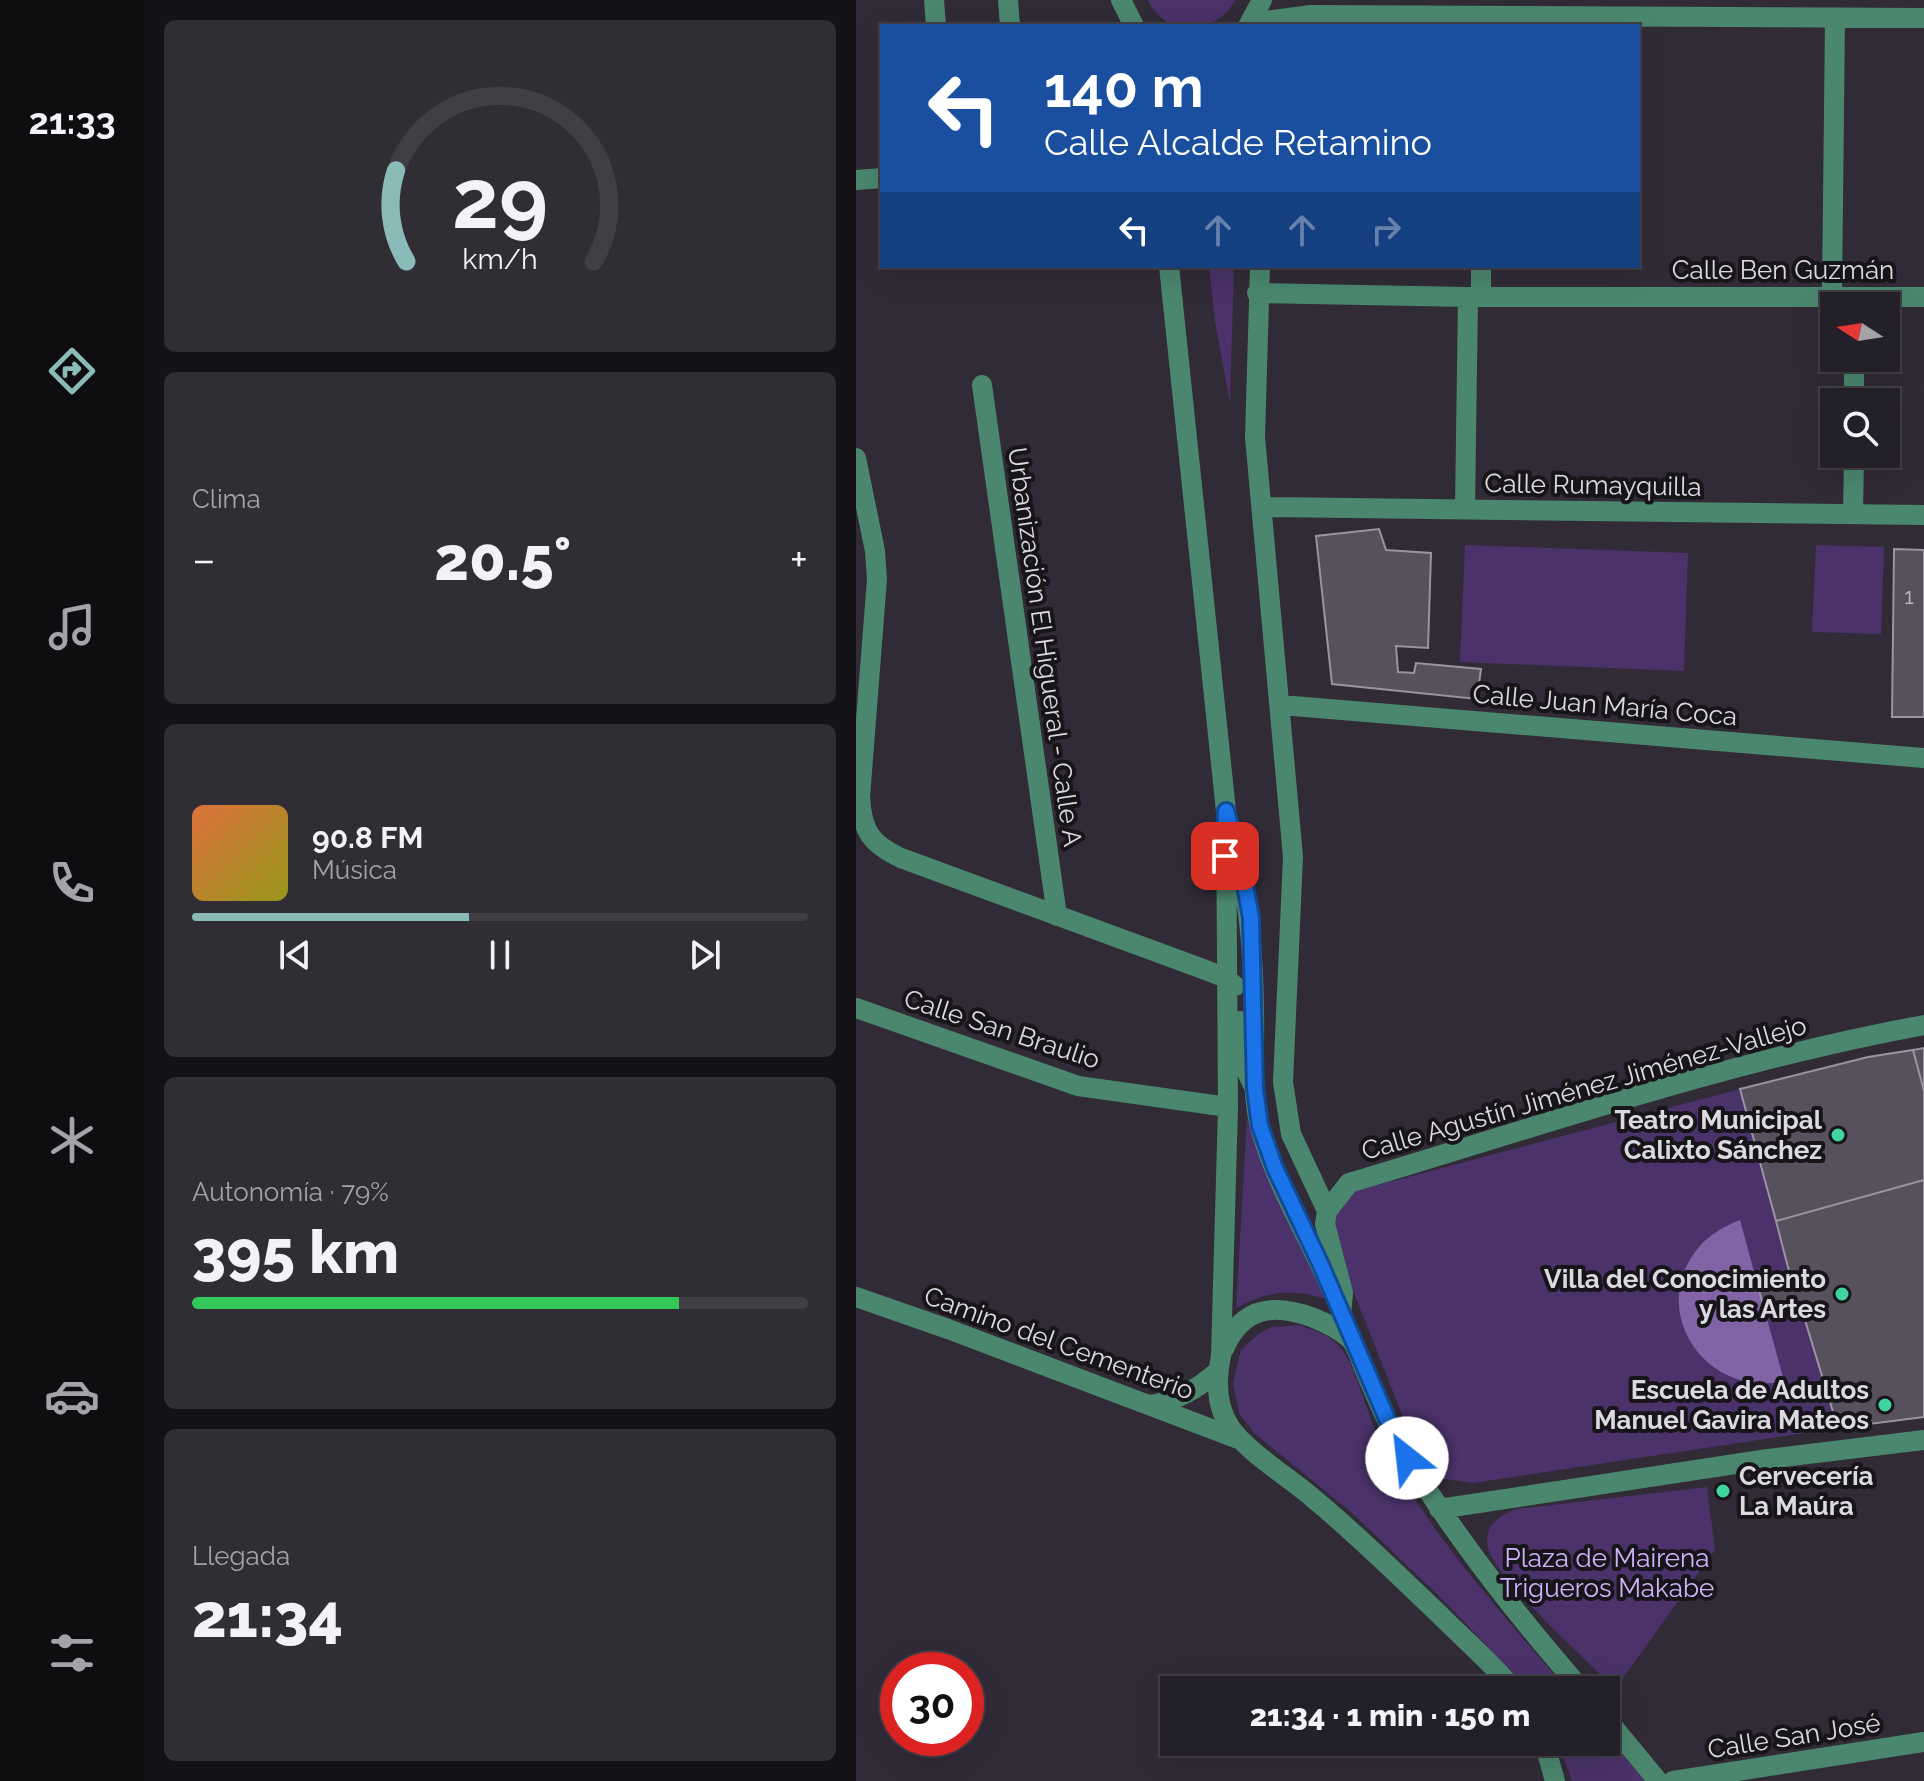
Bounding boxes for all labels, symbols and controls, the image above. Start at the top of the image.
text: 140 m [1044,54,1204,120]
icon: left [912,56,1016,160]
text: 21:33 [28,100,116,142]
text: Calle Alcalde Retamino [1044,121,1432,163]
text: 29 [452,150,548,247]
icon: left [1112,208,1156,252]
icon: ahead [1196,208,1240,252]
icon: ahead [1280,208,1324,252]
icon: right [1364,208,1408,252]
text: km/h [462,242,538,276]
street label: Calle Ben Guzmán [1672,255,1894,285]
north arrow [1820,292,1900,372]
map controls [1820,292,1900,468]
icon: directions [44,343,100,399]
button: search [1820,388,1900,468]
street label: Urbanización El Higueral - Calle A [1002,445,1088,849]
street label: Calle Rumayquilla [1484,468,1702,502]
text: Clima [192,484,261,514]
text: 20.5° [434,524,571,594]
text: − [192,534,216,585]
text: + [790,534,808,585]
house number: 1 [1904,583,1914,609]
icon: music [44,599,100,655]
street label: Calle Juan María Coca [1472,678,1738,732]
text: 90.8 FM [312,820,423,855]
pin [1191,822,1259,890]
icon: arrive [1203,834,1247,878]
icon: phone [44,855,100,911]
text: Música [312,855,397,885]
icon: previous [273,933,317,977]
icon: pause [478,933,522,977]
icon: next [683,933,727,977]
street label: Calle San Braulio [900,983,1104,1075]
street label: Calle Agustín Jiménez Jiménez-Vallejo [1358,1010,1810,1166]
place label: Teatro Municipal Calixto Sánchez [1614,1105,1823,1165]
icon: climate [44,1112,100,1168]
marker: Teatro Municipal Calixto Sánchez [1829,1126,1847,1144]
text: Autonomía · 79% [192,1177,389,1207]
text: 395 km [192,1217,399,1287]
place label: Villa del Conocimiento y las Artes [1544,1264,1826,1324]
street label: Camino del Cementerio [920,1280,1198,1406]
marker: Villa del Conocimiento y las Artes [1833,1285,1851,1303]
icon: car [44,1368,100,1424]
place label: Escuela de Adultos Manuel Gavira Mateos [1594,1375,1869,1435]
marker: Escuela de Adultos Manuel Gavira Mateos [1876,1396,1894,1414]
position arrow [1365,1416,1449,1500]
place label: Cervecería La Maúra [1739,1461,1874,1521]
marker: Cervecería La Maúra [1714,1482,1732,1500]
text: Llegada [192,1541,290,1571]
park label: Plaza de Mairena Trigueros Makabe [1500,1543,1714,1603]
text: 21:34 [192,1581,343,1651]
icon: filters [44,1625,100,1681]
speed limit sign: 30 [880,1652,984,1756]
text: 21:34 · 1 min · 150 m [1250,1698,1530,1733]
street label: Calle San José [1705,1708,1883,1764]

